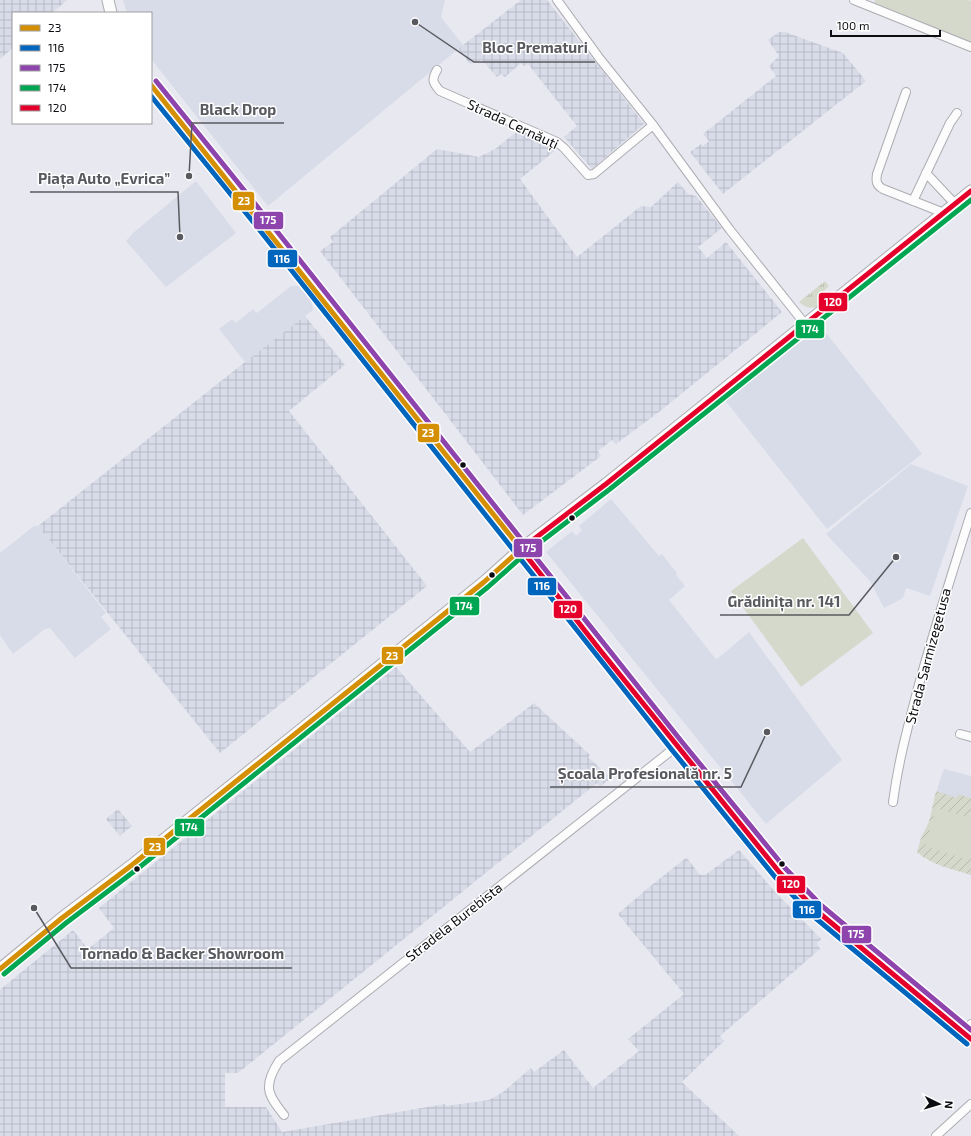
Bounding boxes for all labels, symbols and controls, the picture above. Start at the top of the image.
legend [12,12,152,124]
scale bar [831,12,940,38]
text: 100 m [837,18,869,32]
text: 23 [48,20,61,34]
callout: Bloc Prematuri [474,35,595,62]
text: Bloc Prematuri [482,38,588,56]
text: 116 [48,40,65,54]
text: 175 [48,60,65,74]
text: 174 [48,80,66,94]
street label: Strada Cernăuți [464,95,562,153]
callout: Black Drop [192,96,284,123]
text: 120 [48,100,67,114]
text: Black Drop [200,100,276,118]
callout: Piața Auto „Evrica” [30,165,178,192]
text: Piața Auto „Evrica” [38,169,170,189]
line badge: 23 [232,191,255,211]
text: 23 [238,194,250,207]
line badge: 175 [253,211,284,230]
text: 175 [260,213,276,226]
line badge: 116 [267,249,298,268]
text: 116 [274,252,291,265]
line badge: 120 [818,292,848,312]
text: 120 [824,295,842,308]
line badge: 174 [795,319,825,339]
text: 174 [801,322,819,335]
line badge: 23 [417,423,440,443]
text: 23 [422,426,434,439]
unlabelled marker [458,460,468,470]
unlabelled marker [567,513,577,523]
line badge: 175 [513,538,543,558]
text: 175 [520,541,536,554]
unlabelled marker [487,570,497,580]
line badge: 116 [527,577,557,596]
text: 116 [534,579,551,592]
street label: Strada Sarmizegetusa [901,586,954,726]
callout: Grădinița nr. 141 [720,588,849,615]
text: Grădinița nr. 141 [728,592,840,612]
line badge: 174 [449,596,480,616]
text: 174 [455,599,473,612]
line badge: 120 [553,600,583,619]
text: 120 [559,602,577,615]
line badge: 23 [381,646,404,665]
text: 23 [386,649,398,662]
callout: Școala Profesională nr. 5 [550,760,741,787]
text: Școala Profesională nr. 5 [558,764,732,784]
line badge: 174 [174,818,205,837]
text: 174 [180,820,198,833]
line badge: 23 [143,837,166,856]
text: 23 [149,840,161,853]
unlabelled marker [777,859,787,869]
unlabelled marker [132,864,142,874]
line badge: 120 [776,875,806,894]
text: 120 [782,877,800,890]
street label: Stradela Burebista [402,879,505,965]
line badge: 116 [792,900,822,919]
text: 116 [799,903,816,916]
line badge: 175 [841,925,872,944]
text: 175 [848,927,864,940]
callout: Tornado & Backer Showroom [71,941,292,968]
text: Tornado & Backer Showroom [80,944,284,962]
north arrow [919,1084,959,1124]
text: N [943,1100,956,1109]

